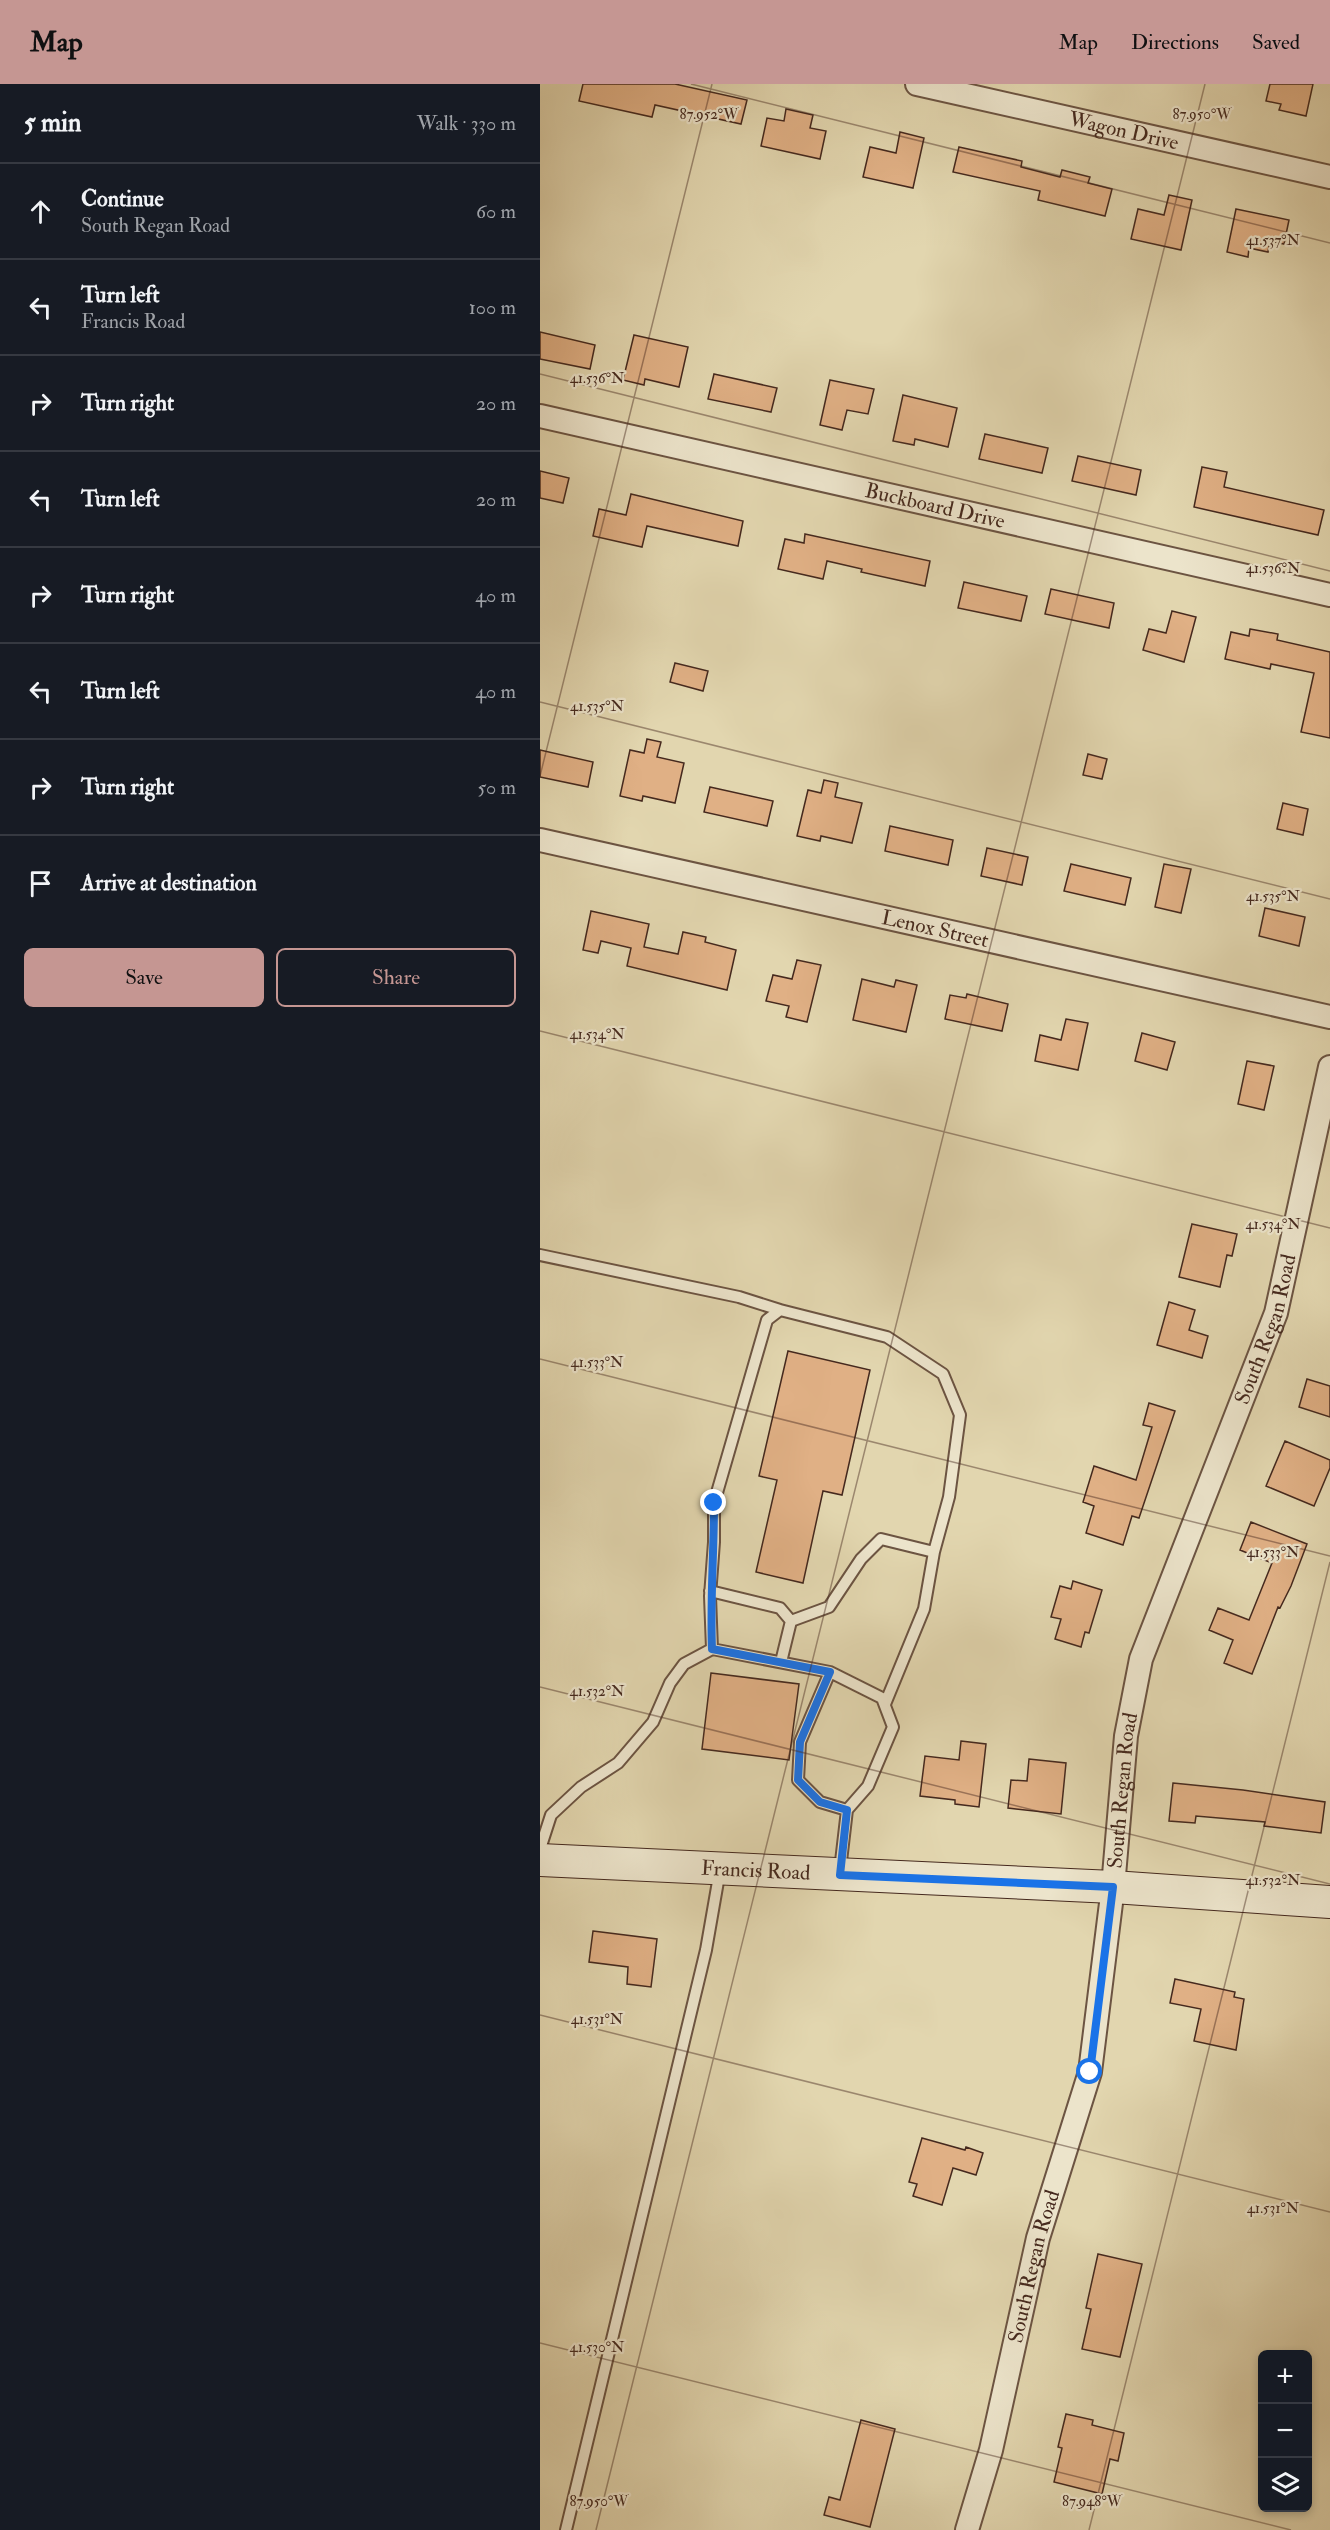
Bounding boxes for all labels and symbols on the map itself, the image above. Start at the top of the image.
text: 87.952°W [680,105,739,124]
street label: Wagon Drive [1065,105,1182,157]
text: 87.950°W [1173,105,1232,124]
text: 41.537°N [1246,231,1301,250]
text: 41.536°N [570,369,625,388]
street label: Buckboard Drive [862,477,1008,535]
text: 41.536°N [1246,559,1301,578]
text: 41.535°N [570,697,624,716]
text: 41.535°N [1246,887,1300,906]
street label: Lenox Street [879,904,991,954]
text: 41.534°N [569,1025,625,1044]
text: 41.534°N [1245,1215,1301,1234]
street label: South Regan Road [1229,1251,1303,1408]
text: 41.533°N [571,1353,624,1372]
route end [700,1489,726,1515]
text: 41.533°N [1247,1543,1300,1562]
text: 41.532°N [570,1682,625,1701]
street label: South Regan Road [1102,1710,1144,1870]
street label: Francis Road [700,1855,812,1887]
text: 41.532°N [1246,1871,1301,1890]
text: 41.531°N [571,2010,624,2029]
route start [1076,2058,1102,2084]
street label: South Regan Road [1002,2186,1066,2346]
text: 41.531°N [1247,2199,1300,2218]
text: 41.530°N [570,2338,625,2357]
text: 87.950°W [570,2492,629,2511]
text: 87.948°W [1062,2492,1123,2511]

